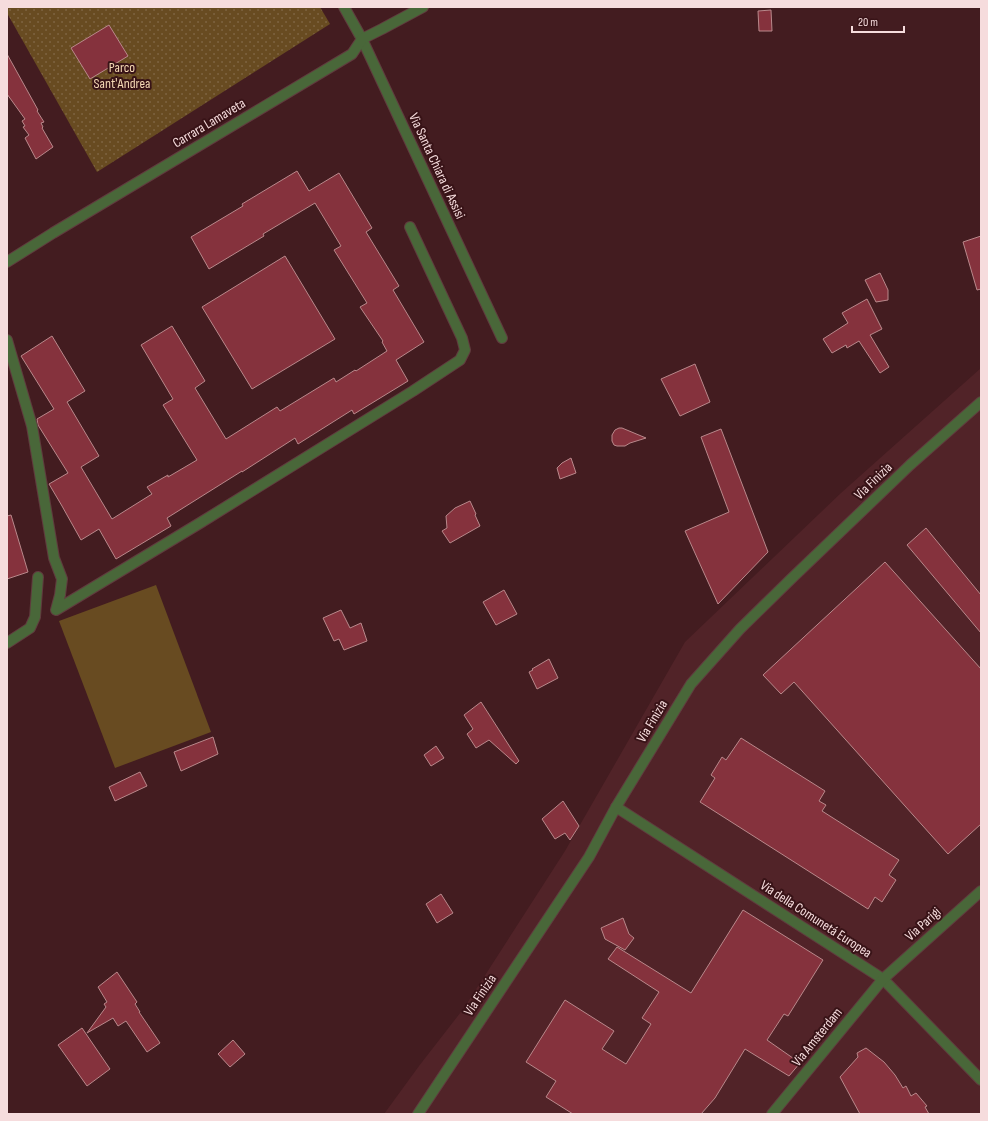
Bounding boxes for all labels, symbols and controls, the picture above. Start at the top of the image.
scale bar [852,8,904,34]
text: 20 m [858,15,878,30]
park label: Parco Sant'Andrea [94,59,150,92]
street label: Carrara Lamaveta [170,95,248,151]
street label: Via Santa Chiara di Assisi [405,110,469,222]
street label: Via Finizia [850,459,896,503]
street label: Via Finizia [633,697,671,745]
street label: Via della Comunetá Europea [757,877,875,961]
street label: Via Parigi [902,903,944,945]
street label: Via Finizia [460,971,500,1019]
street label: Via Amsterdam [788,1004,846,1070]

